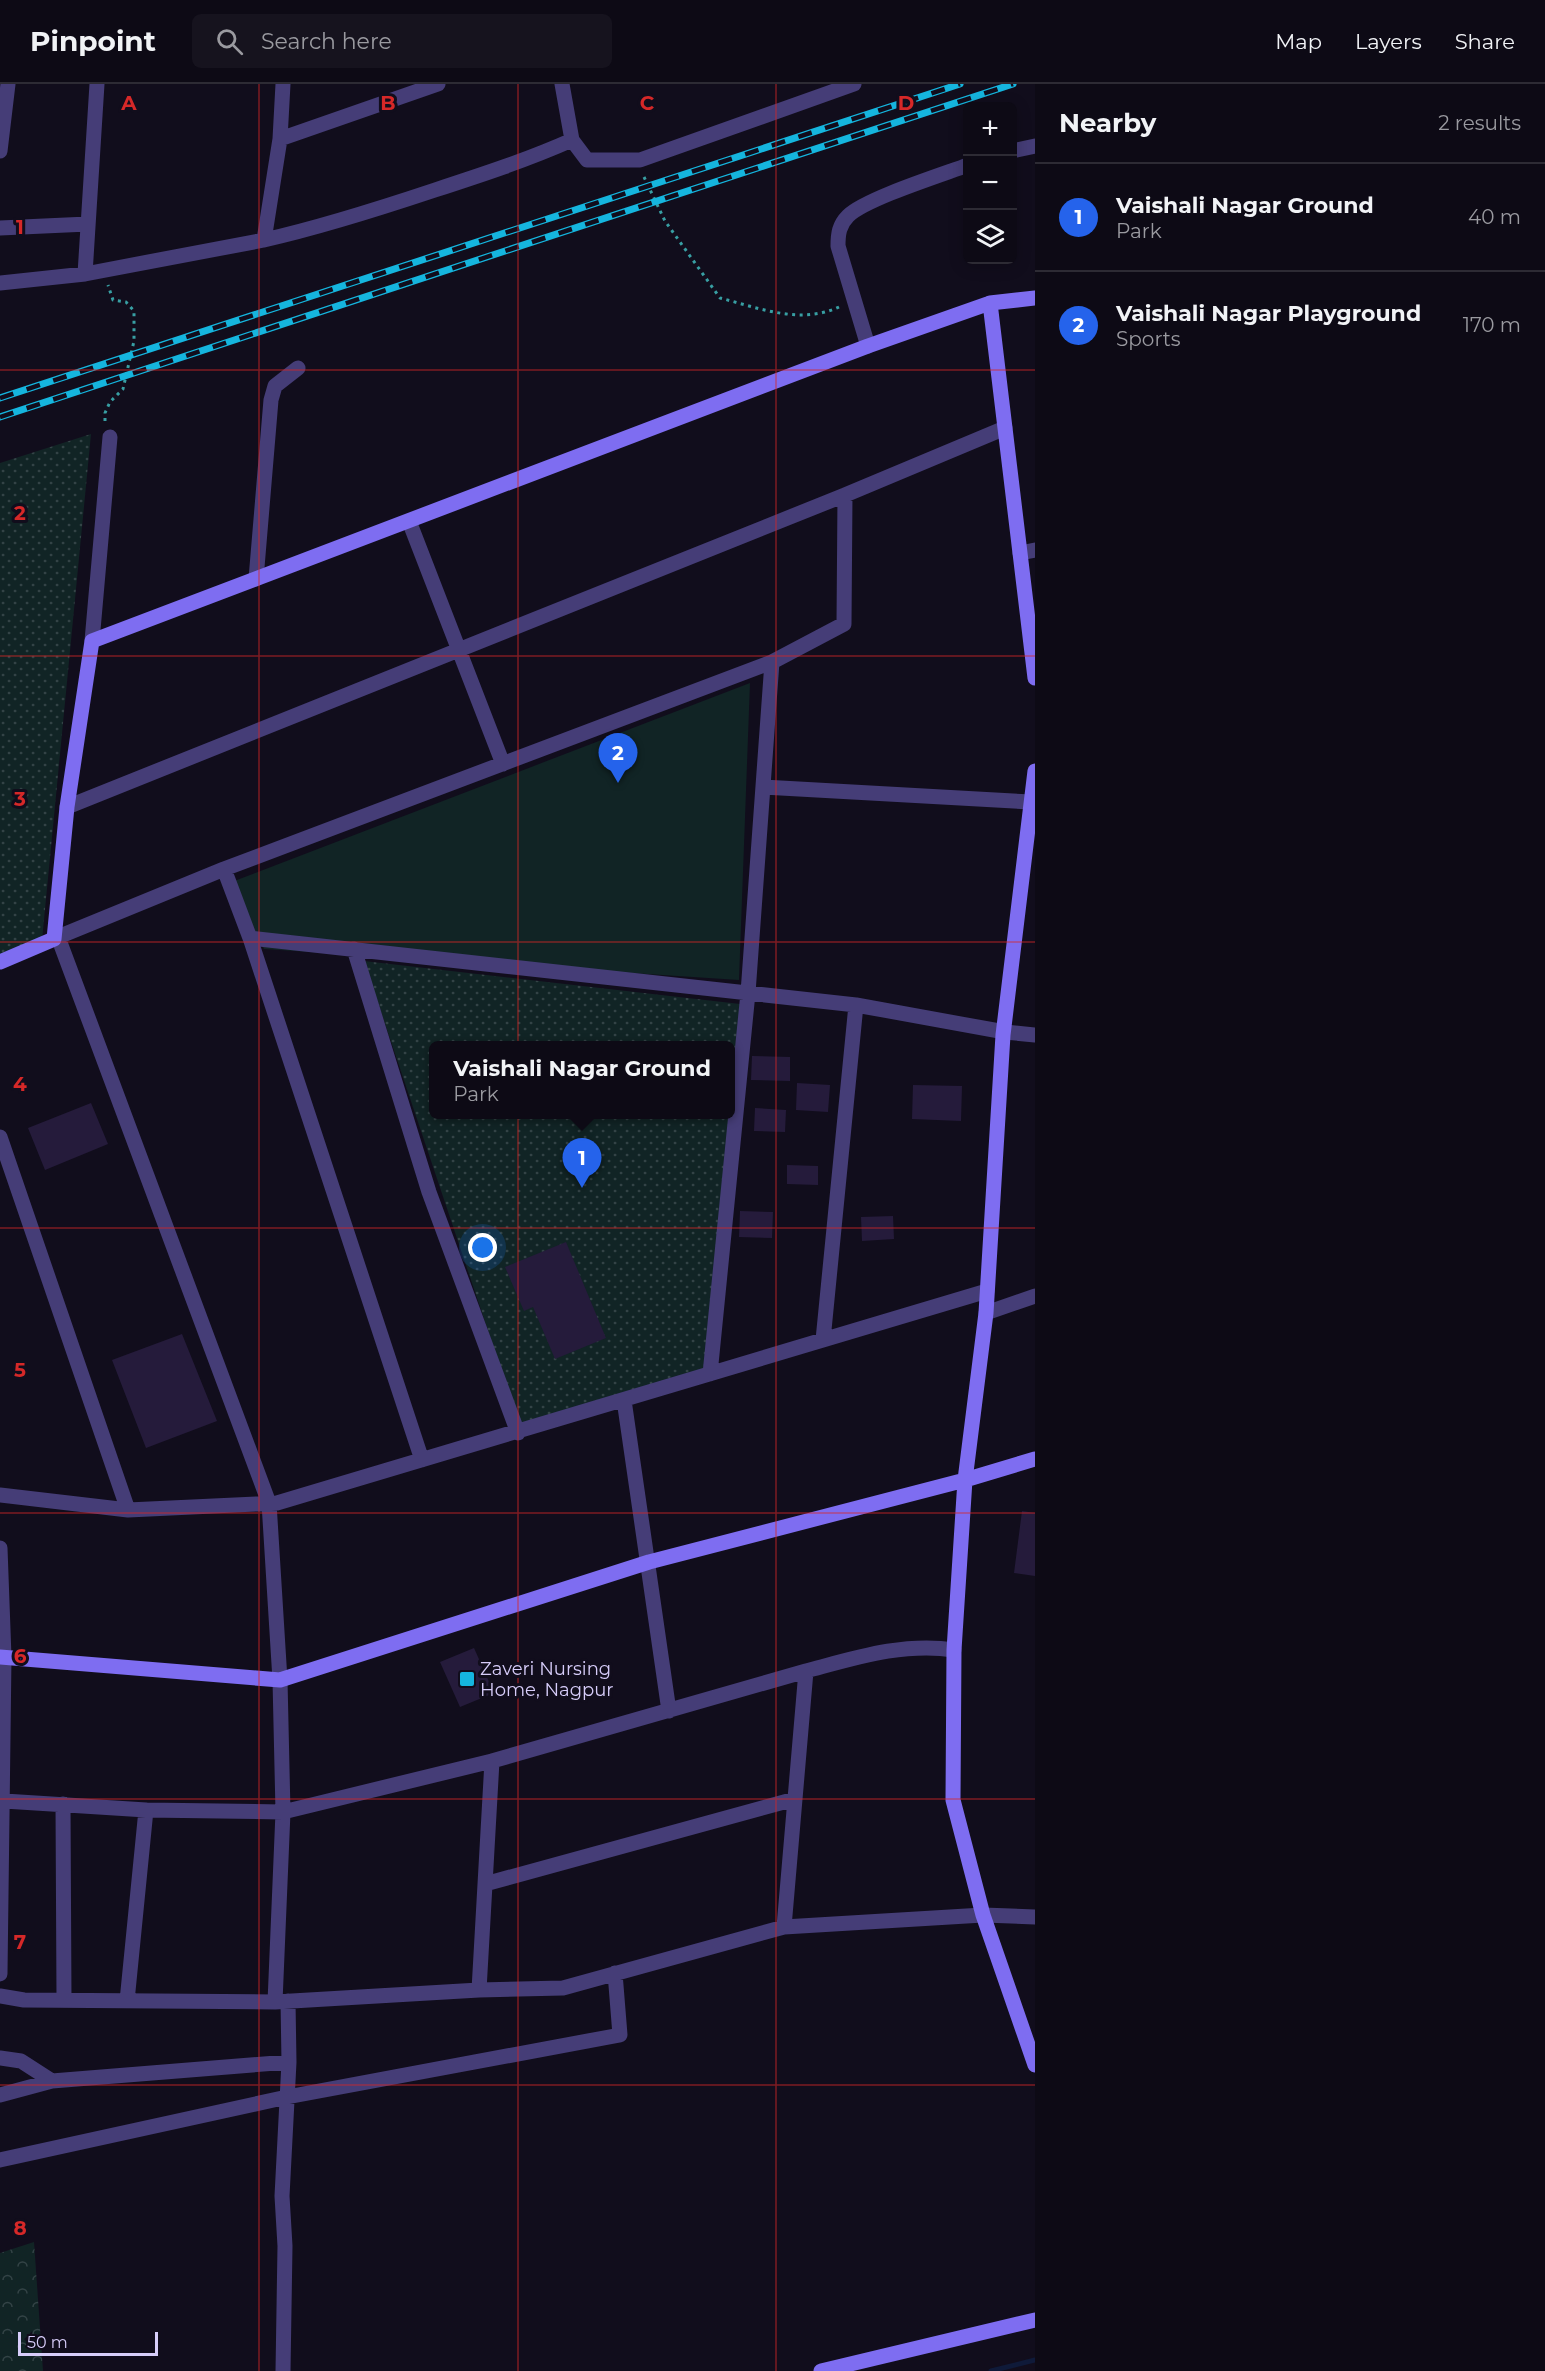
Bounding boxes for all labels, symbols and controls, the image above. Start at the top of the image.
search box [192,14,612,68]
text: Pinpoint [30,24,156,58]
icon: search [213,25,246,58]
text: Search here [261,28,392,55]
text: Map [1275,29,1322,54]
text: Layers [1355,29,1422,54]
text: Share [1455,29,1515,54]
text: A [120,91,137,115]
text: B [380,91,396,115]
text: C [640,91,655,115]
text: D [898,91,914,115]
map controls [963,102,1017,264]
button: + [963,102,1017,156]
text: Nearby [1059,107,1156,139]
text: 2 results [1438,111,1521,135]
button: − [963,156,1017,210]
text: Vaishali Nagar Ground [1116,192,1374,219]
text: 1 [1075,205,1082,229]
text: 40 m [1468,205,1521,229]
button: layers [963,210,1017,264]
text: 1 [16,215,24,239]
text: Park [1116,219,1162,243]
text: Vaishali Nagar Playground [1116,300,1421,327]
text: 2 [1073,313,1084,337]
text: 170 m [1463,313,1521,337]
text: Sports [1116,327,1181,351]
text: 2 [14,501,26,525]
pin: 2 [598,734,638,783]
text: 3 [13,787,26,811]
popup [429,1041,735,1119]
text: Vaishali Nagar Ground [453,1055,711,1082]
text: 4 [13,1072,27,1096]
text: Park [453,1082,499,1106]
pin: 1 [562,1138,602,1188]
your location [468,1233,497,1262]
text: 5 [14,1358,26,1382]
text: 6 [14,1644,27,1668]
place label: Zaveri Nursing Home, Nagpur [480,1658,614,1701]
marker: Zaveri Nursing Home, Nagpur [458,1670,476,1688]
text: 7 [14,1930,26,1954]
text: 8 [13,2216,27,2240]
scale bar [18,2329,158,2356]
text: 50 m [27,2333,68,2352]

